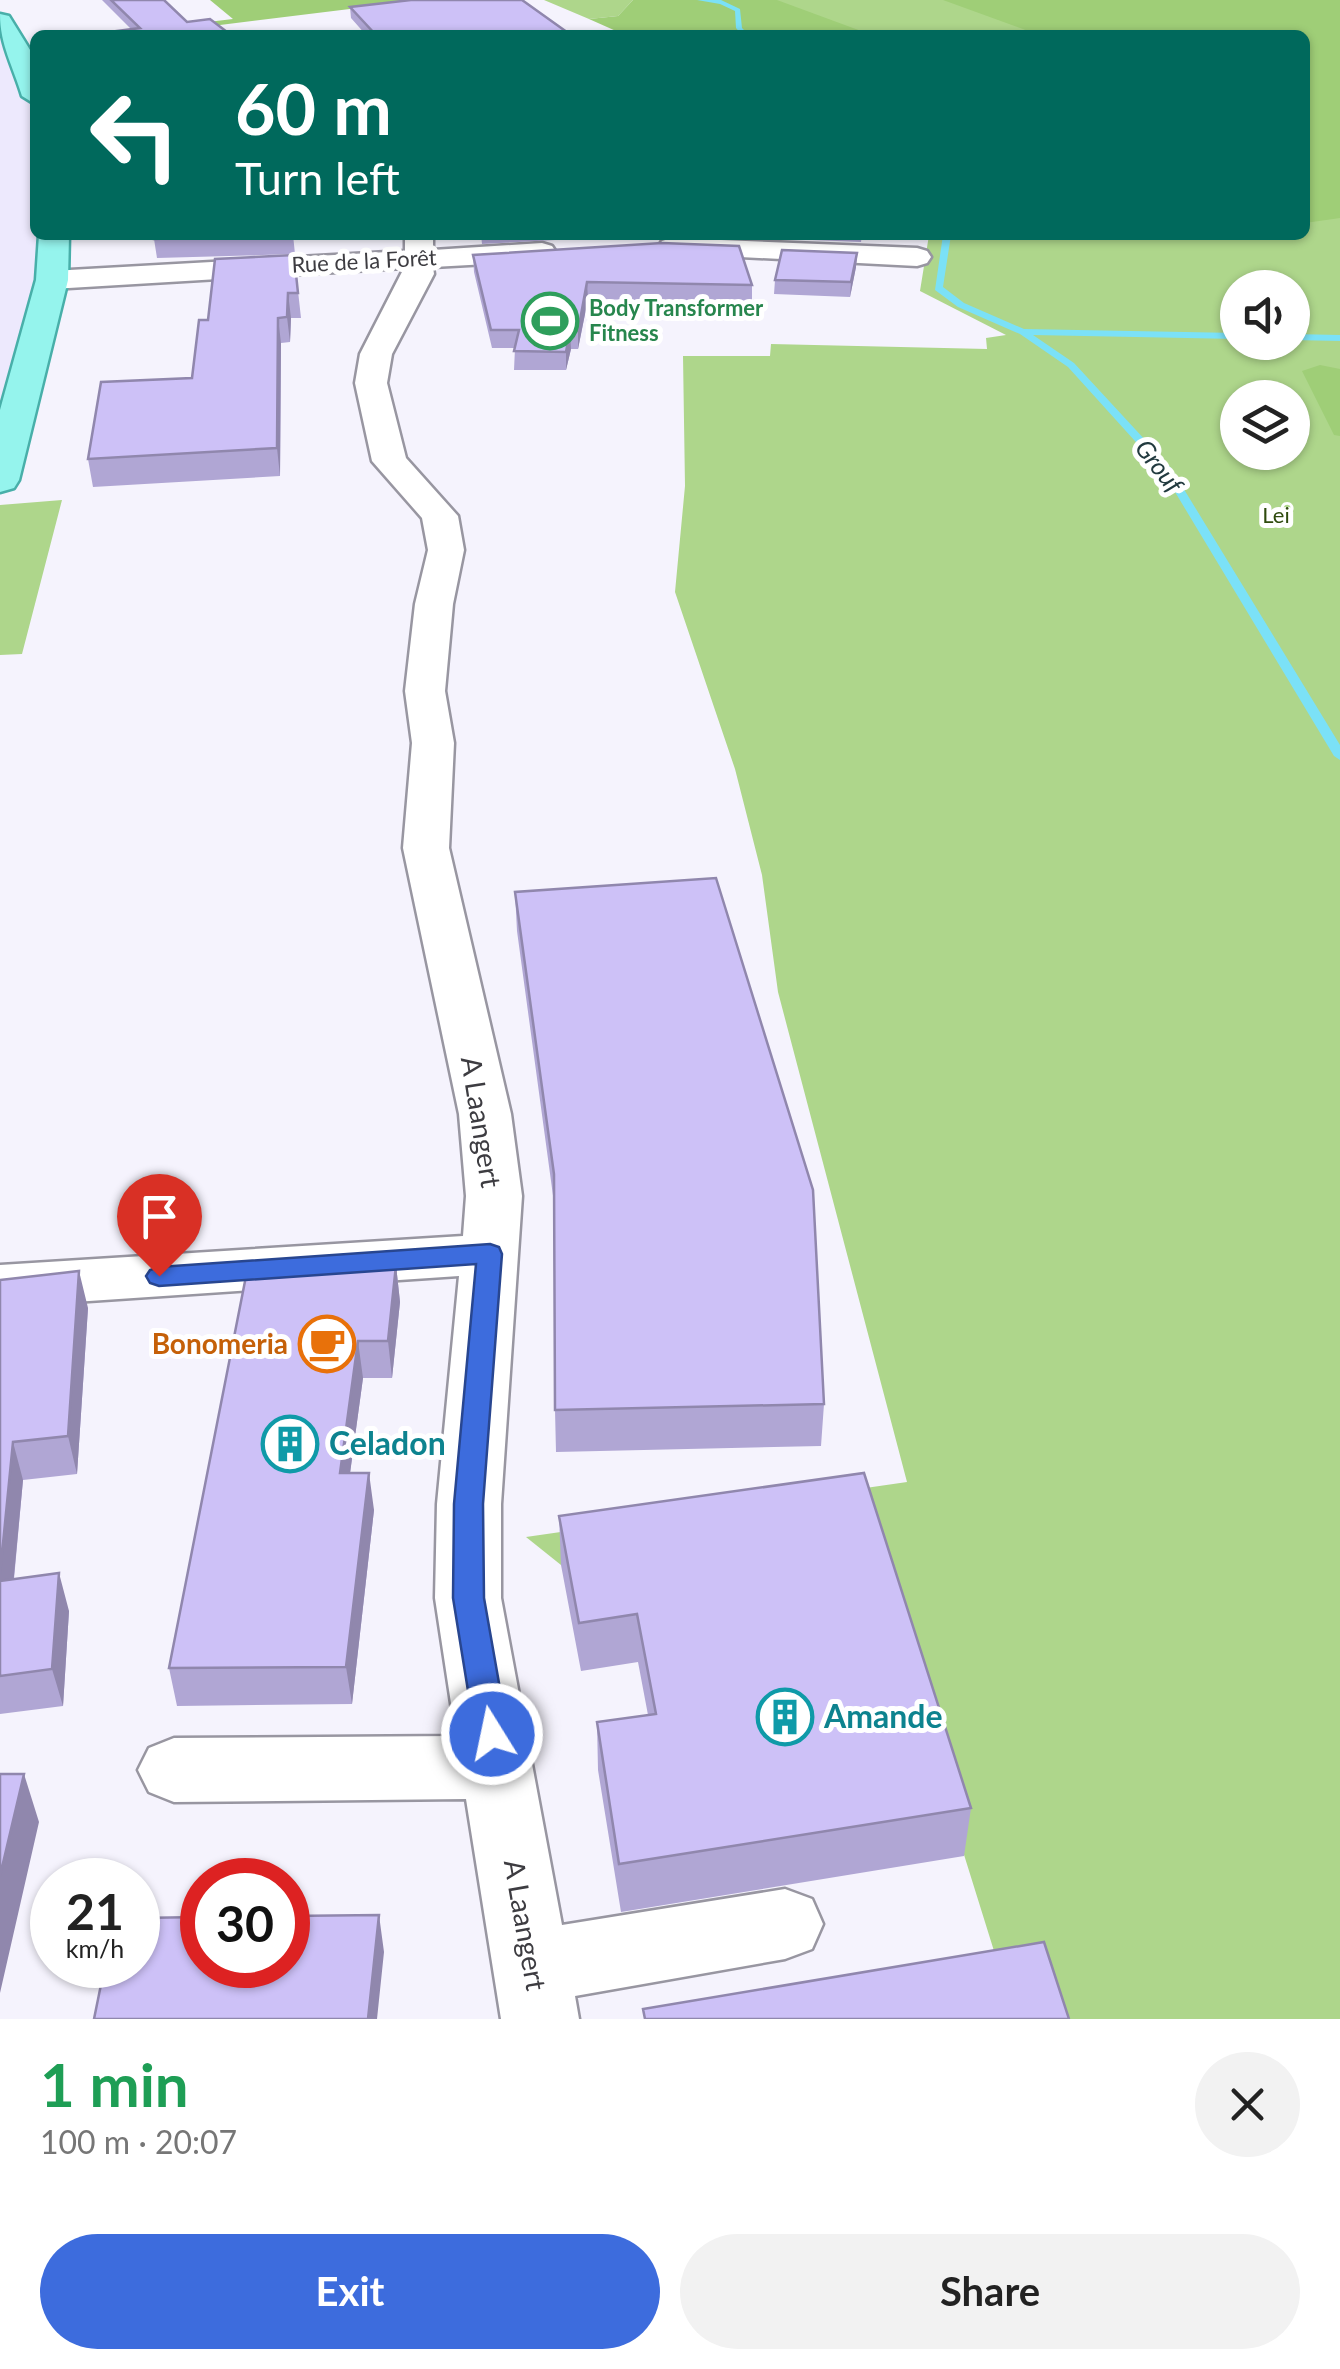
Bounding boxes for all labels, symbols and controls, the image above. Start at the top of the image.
text: 60 m [235,66,392,150]
icon: left [70,70,200,200]
text: Turn left [235,151,400,205]
street label: Rue de la Forêt [291,243,437,278]
map controls [1220,270,1310,470]
button: sound [1220,270,1310,360]
sports icon: Body Transformer Fitness [520,291,580,351]
place label: Body Transformer Fitness [589,294,764,346]
button: layers [1220,380,1310,470]
water label: Grouf [1130,433,1191,499]
park label: Lei [1262,501,1290,528]
street label: A Laangert [455,1054,509,1190]
pin [117,1174,202,1277]
icon: arrive [132,1189,187,1244]
cafe icon: Bonomeria [297,1314,357,1374]
place label: Bonomeria [152,1326,288,1360]
building icon: Celadon [260,1414,320,1474]
place label: Celadon [329,1423,446,1462]
position arrow [440,1682,544,1786]
building icon: Amande [755,1687,815,1747]
place label: Amande [823,1696,943,1735]
street label: A Laangert [498,1857,554,1993]
speed limit sign: 30 [180,1858,310,1988]
text: 21 [66,1881,124,1941]
text: km/h [66,1933,124,1963]
text: 1 min [40,2048,189,2120]
button: close [1195,2052,1300,2157]
text: 100 m · 20:07 [40,2122,237,2161]
button: Exit [40,2234,660,2349]
button: Share [680,2234,1300,2349]

